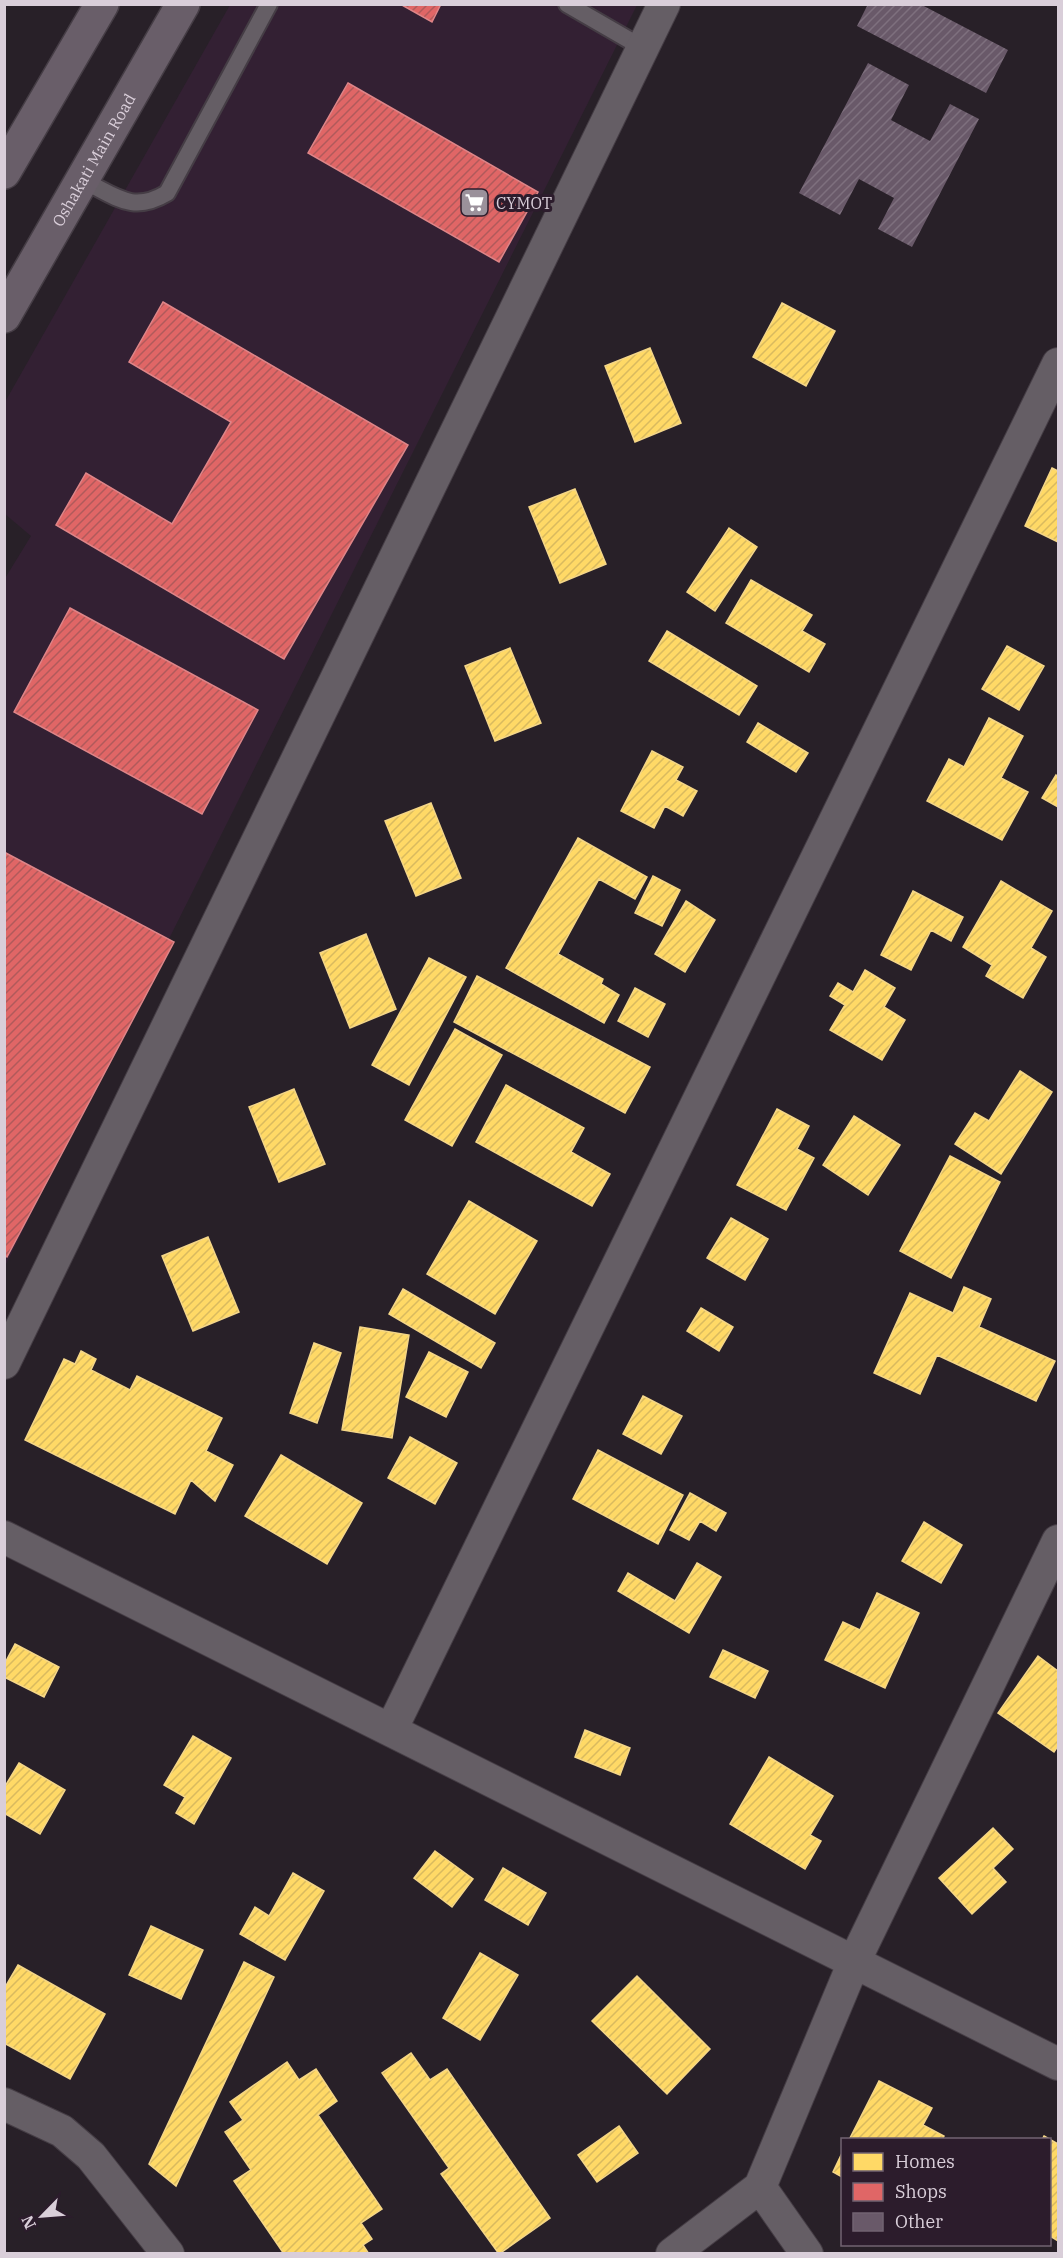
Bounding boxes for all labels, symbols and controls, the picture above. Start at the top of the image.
street label: Oshakati Main Road [48,89,140,230]
supermarket icon: CYMOT [459,187,491,219]
place label: CYMOT [496,193,552,213]
legend [841,2138,1051,2246]
text: Homes [895,2150,955,2173]
text: Shops [895,2180,947,2203]
north arrow [12,2186,72,2246]
text: Other [895,2210,943,2233]
text: N [17,2212,40,2232]

